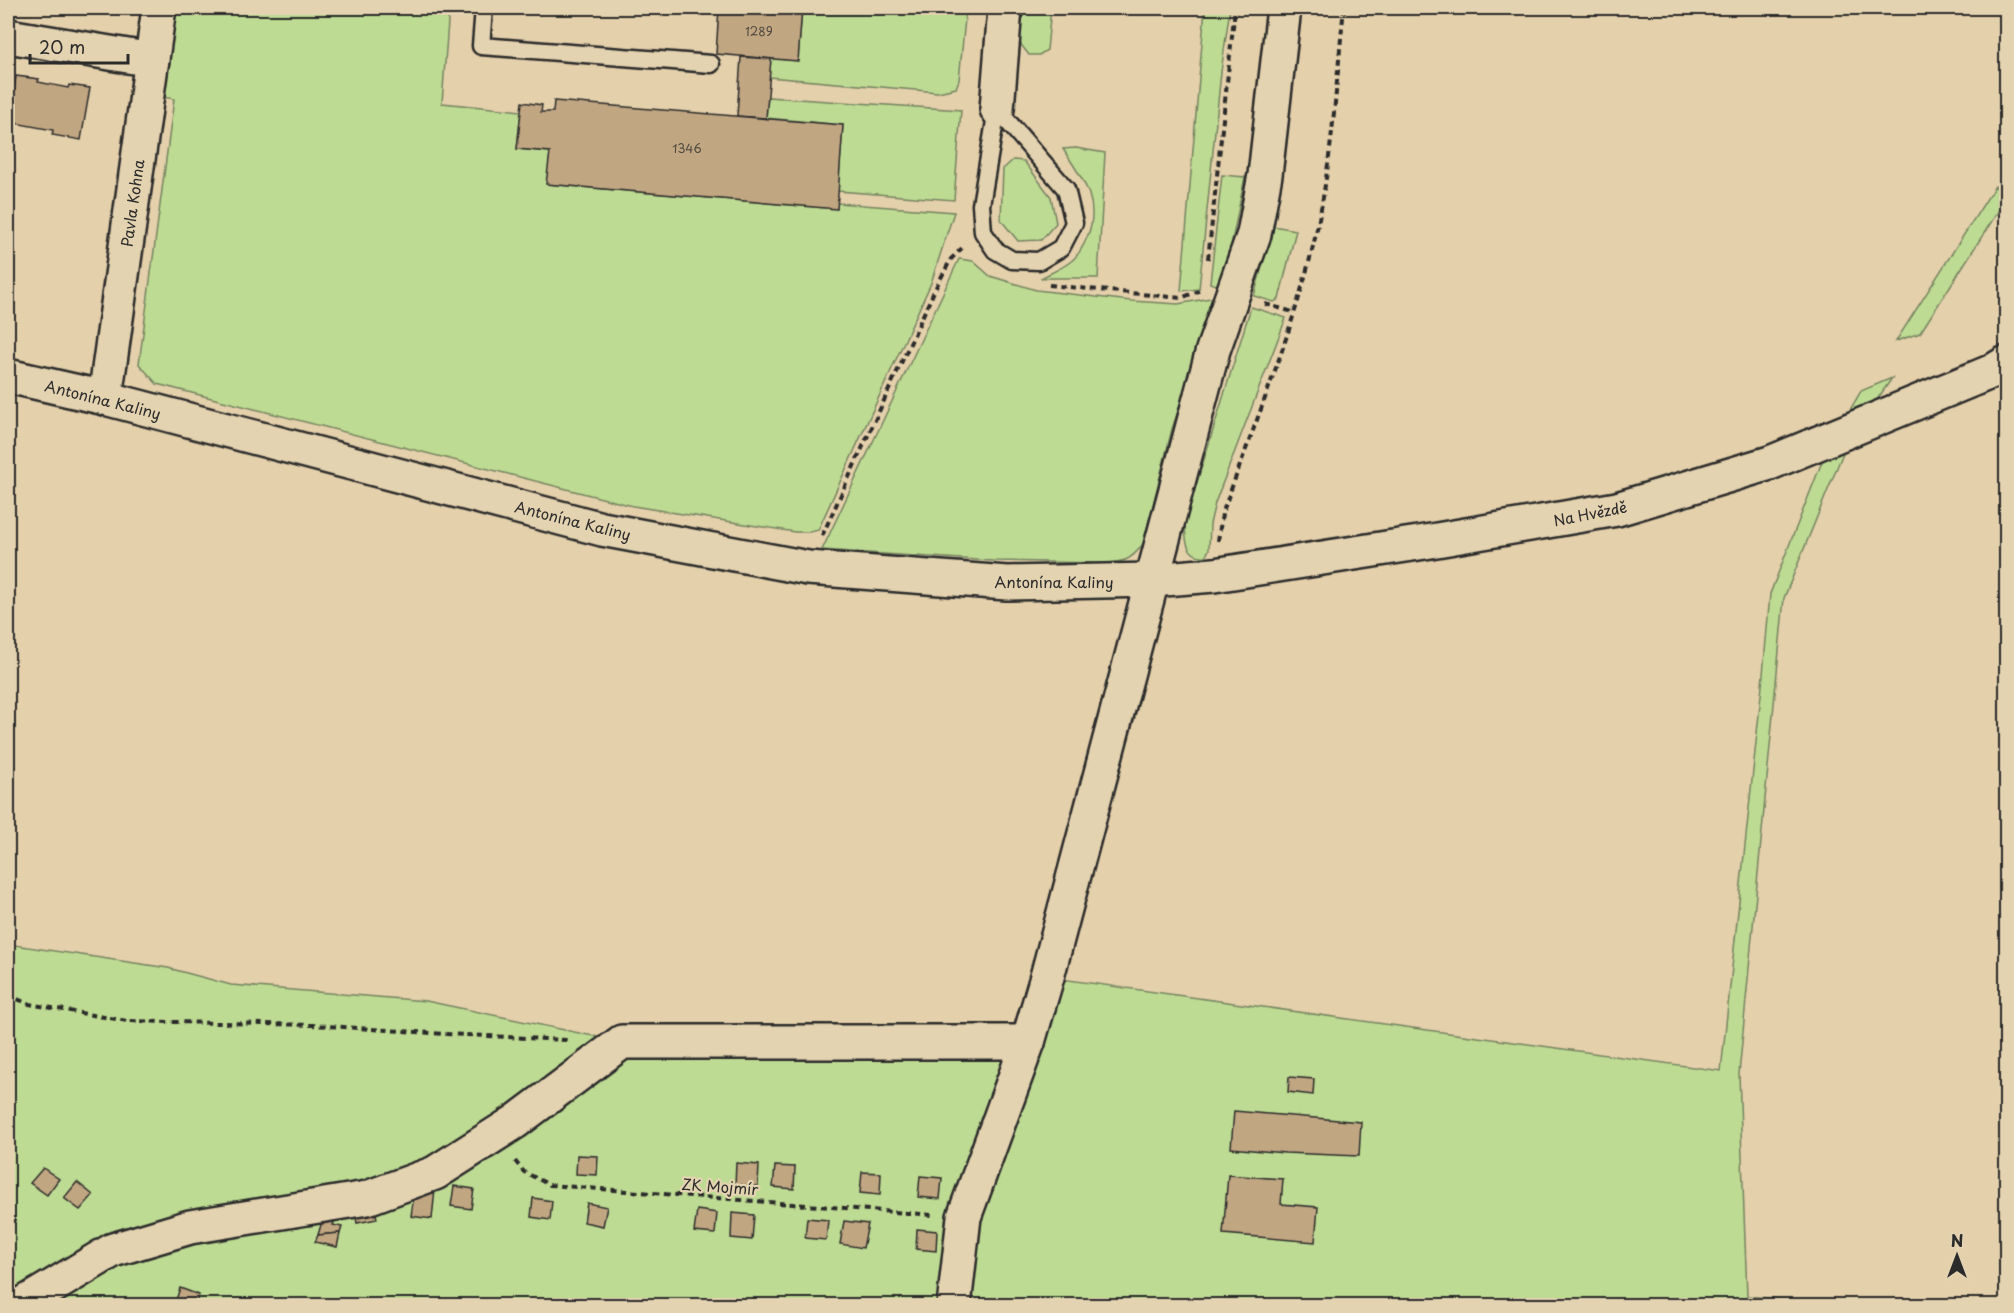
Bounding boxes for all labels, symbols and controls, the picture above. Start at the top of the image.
house number: 1289 [745,22,773,40]
scale bar [30,27,128,65]
text: 20 m [39,33,85,60]
house number: 1346 [672,139,702,157]
street label: Pavla Kohna [114,157,150,248]
street label: Antonína Kaliny [42,373,164,425]
street label: Antonína Kaliny [512,494,634,546]
street label: Na Hvězdě [1551,495,1629,531]
street label: Antonína Kaliny [994,570,1114,593]
street label: ZK Mojmír [681,1172,759,1200]
north arrow [1927,1226,1987,1286]
text: N [1951,1228,1963,1252]

